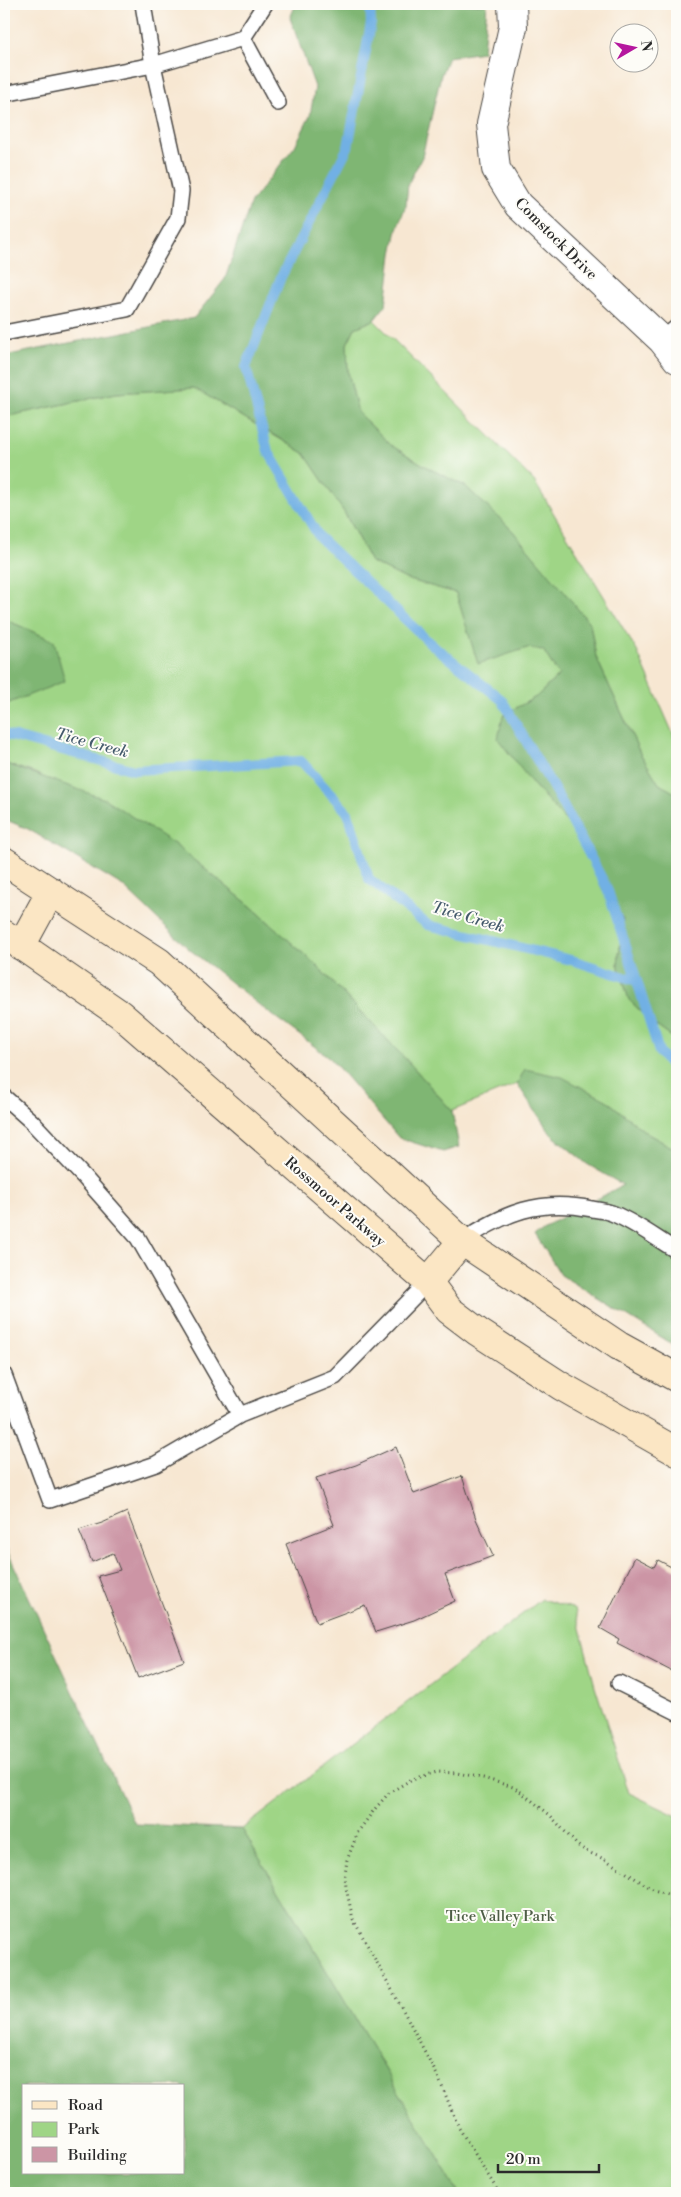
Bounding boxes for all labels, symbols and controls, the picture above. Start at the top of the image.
north arrow [608,22,658,72]
text: N [636,39,656,53]
street label: Comstock Drive [511,194,601,284]
water label: Tice Creek [53,724,131,762]
water label: Tice Creek [429,897,507,937]
street label: Rossmoor Parkway [281,1153,390,1252]
park label: Tice Valley Park [446,1907,555,1926]
legend [22,2084,185,2174]
text: Road [68,2096,103,2115]
text: Park [68,2120,100,2139]
scale bar [498,2142,600,2174]
text: Building [67,2146,127,2165]
text: 20 m [506,2150,541,2169]

